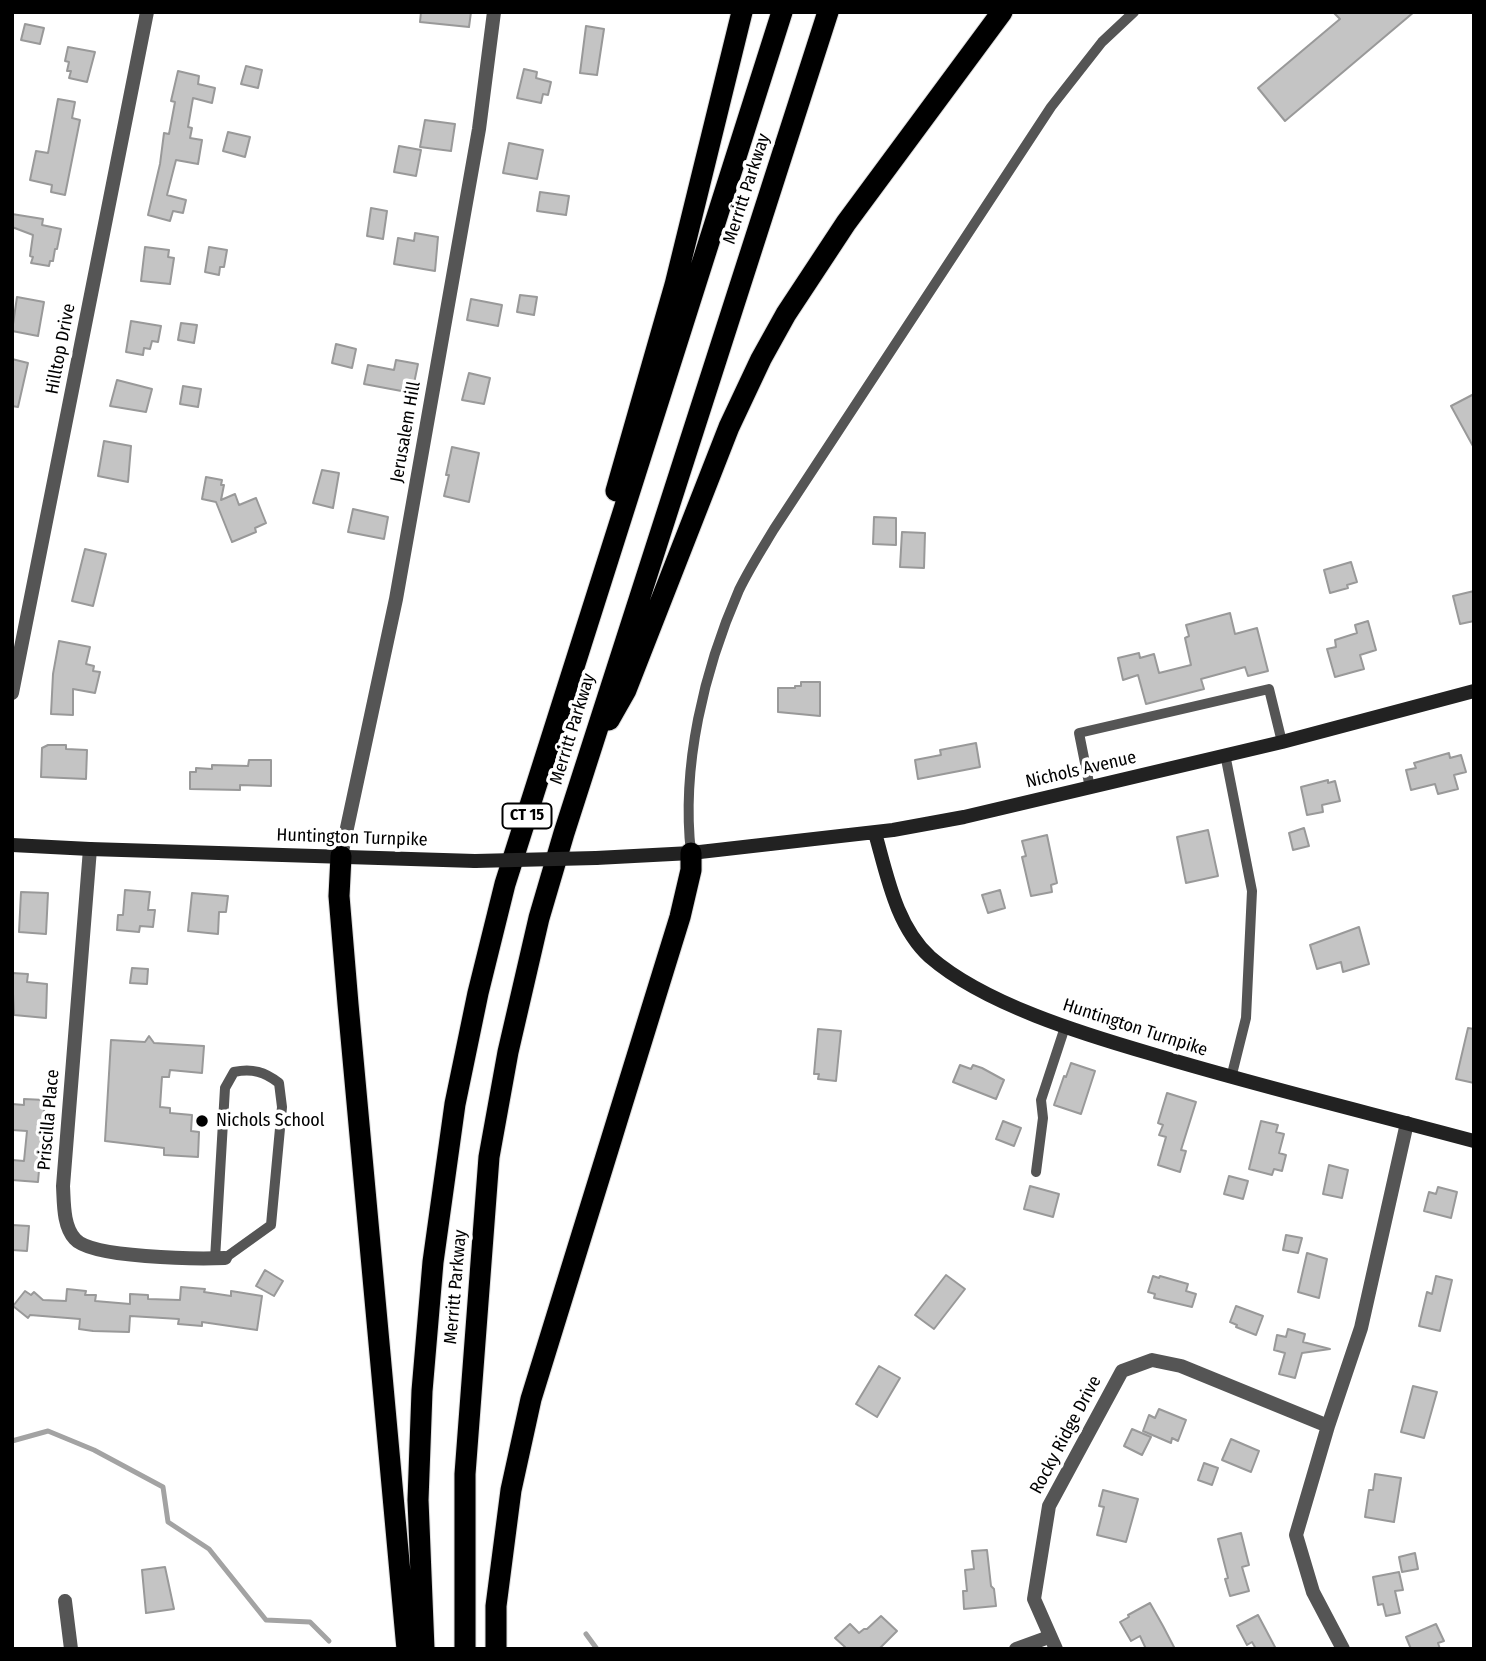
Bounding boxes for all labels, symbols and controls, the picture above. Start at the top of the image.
street label: Merritt Parkway [719,131,775,247]
street label: Hilltop Drive [42,302,80,396]
street label: Jerusalem Hill [386,380,426,484]
street label: Merritt Parkway [546,671,600,787]
street label: Nichols Avenue [1024,747,1138,793]
road number: CT 15 [503,804,552,828]
street label: Huntington Turnpike [276,825,428,851]
street label: Huntington Turnpike [1060,994,1210,1062]
street label: Priscilla Place [34,1069,64,1171]
place label: Nichols School [216,1110,325,1132]
marker: Nichols School [194,1113,210,1129]
street label: Merritt Parkway [440,1229,472,1345]
street label: Rocky Ridge Drive [1026,1372,1106,1498]

